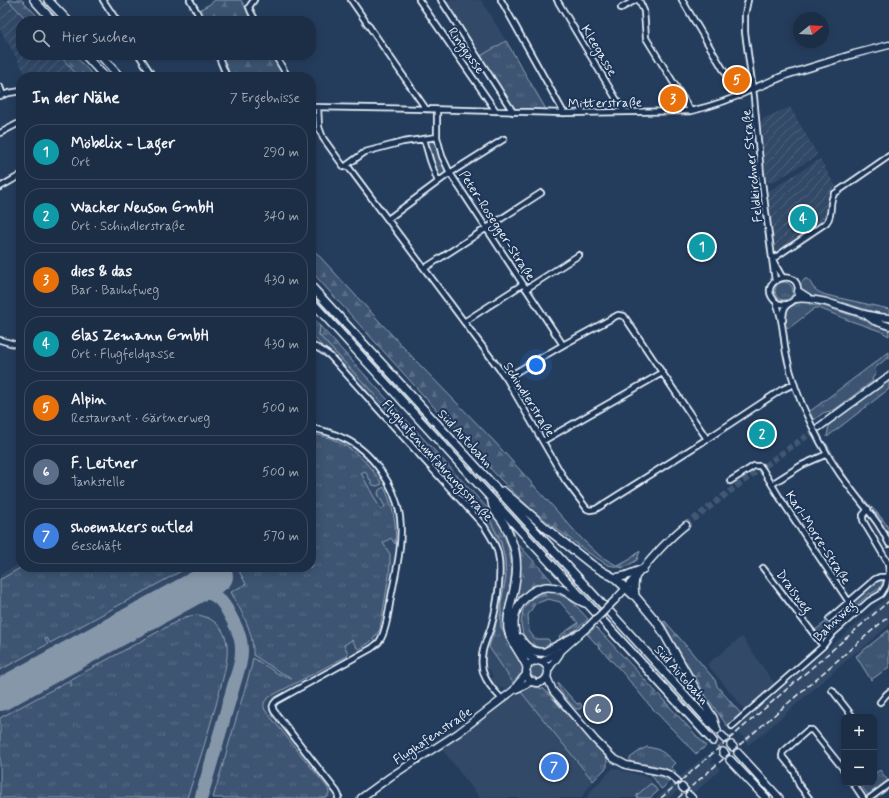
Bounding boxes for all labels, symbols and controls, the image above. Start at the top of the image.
north arrow [793,12,829,48]
search box [16,16,316,60]
street label: Kleegasse [576,22,621,80]
street label: Ringgasse [443,24,488,78]
icon: search [30,27,52,49]
text: Hier suchen [62,28,136,48]
pin: 5 [724,65,750,95]
pin: 3 [660,84,686,114]
text: In der Nähe [32,87,120,109]
text: 7 Ergebnisse [230,90,300,107]
street label: Mitterstraße [568,94,642,113]
street label: Feldkirchner Straße [738,109,767,223]
text: Möbelix - Lager [71,134,175,154]
text: 1 [43,144,49,161]
text: 290 m [263,144,299,161]
text: Ort [71,154,90,171]
street label: Peter-Rosegger-Straße [454,167,539,285]
text: Wacker Neuson GmbH [71,198,214,218]
pin: 4 [790,204,816,234]
text: 2 [43,208,49,225]
text: 340 m [264,208,299,225]
text: Ort · Schindlerstraße [71,218,185,235]
pin: 1 [689,232,715,262]
text: dies & das [71,262,132,282]
text: 3 [43,272,49,289]
text: 430 m [264,272,299,289]
text: Bar · Bauhofweg [71,282,159,299]
text: Glas Zemann GmbH [71,326,209,346]
text: 4 [42,336,50,353]
text: 430 m [264,336,299,353]
text: Ort · Flugfeldgasse [71,346,175,363]
your location [526,355,546,375]
street label: Schindlerstraße [499,359,558,440]
text: Alpin [71,390,106,410]
street label: Flughafenumfahrungsstraße [377,397,496,526]
text: 5 [42,400,50,417]
text: 500 m [262,400,299,417]
street label: Süd Autobahn [433,406,496,472]
text: Restaurant · Gärtnerweg [71,410,210,427]
pin: 2 [749,419,775,449]
text: F. Leitner [71,454,137,474]
text: 6 [43,464,49,481]
text: 500 m [262,464,299,481]
text: Tankstelle [71,474,125,491]
street label: Karl-Morre-Straße [781,488,854,588]
text: shoemakers outled [71,518,193,538]
text: 7 [42,528,50,545]
text: 570 m [263,528,299,545]
text: Geschäft [71,538,122,555]
street label: Draisweg [770,567,816,618]
street label: Bahnweg [810,597,861,647]
street label: Süd Autobahn [650,642,712,708]
pin: 6 [585,694,611,724]
street label: Flughafenstraße [390,703,476,770]
map controls [841,714,877,786]
button: + [841,714,877,750]
button: − [841,750,877,786]
pin: 7 [541,752,567,782]

